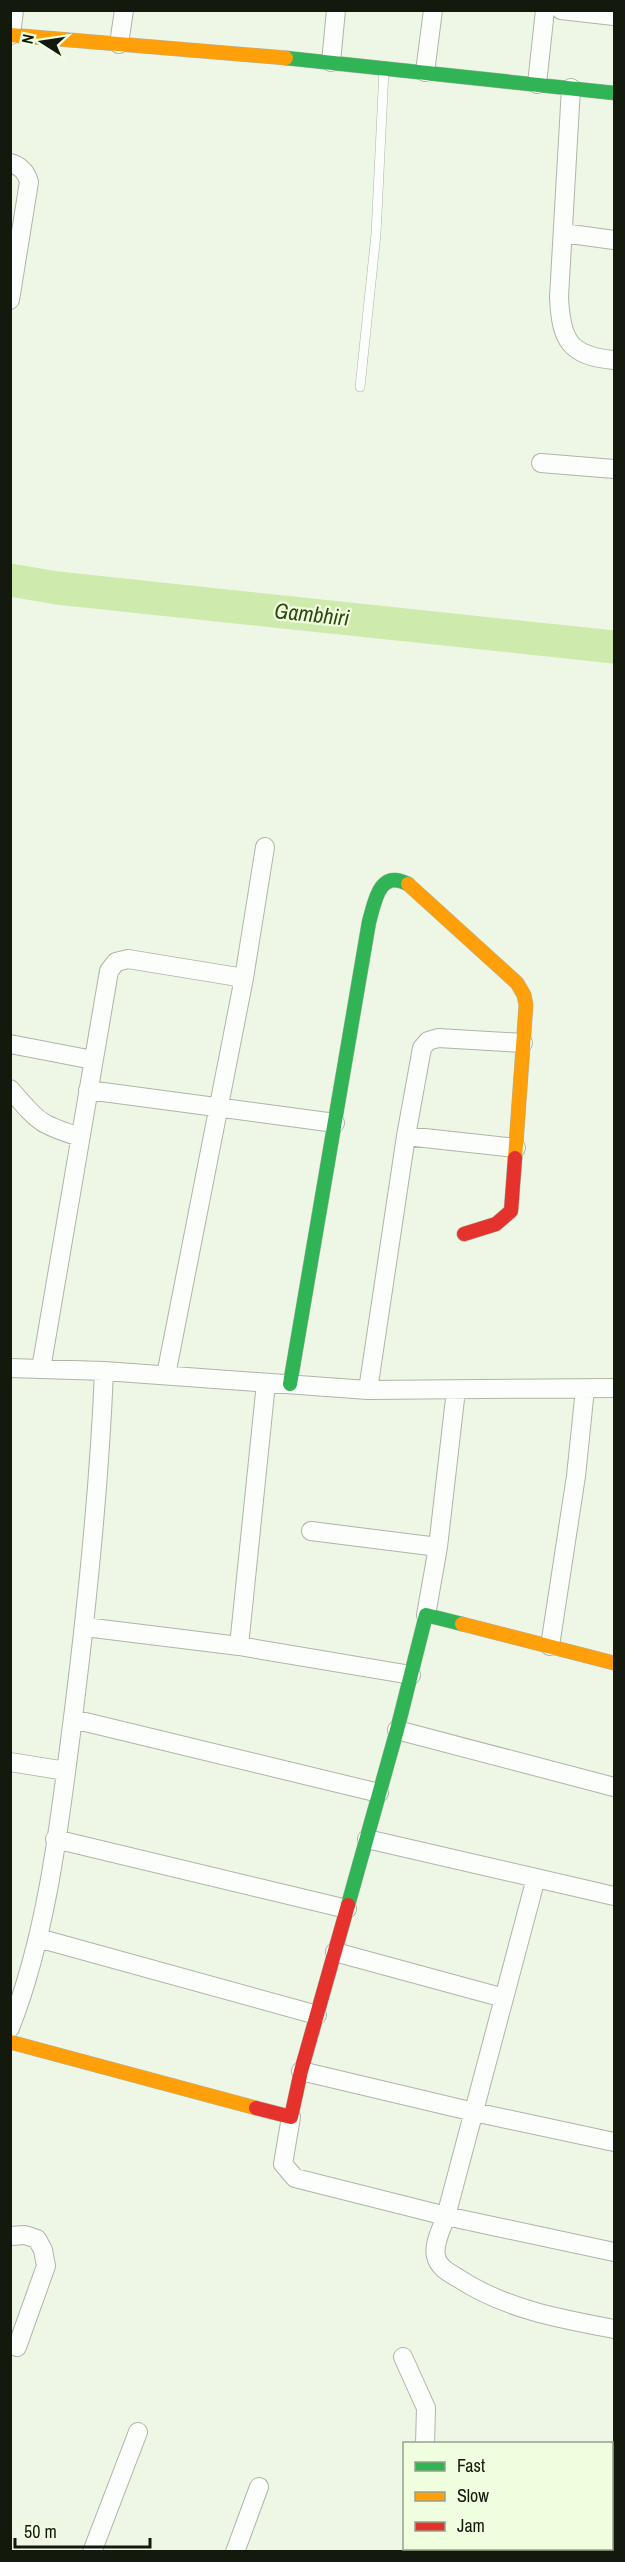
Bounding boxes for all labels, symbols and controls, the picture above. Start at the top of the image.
north arrow [12,12,72,72]
text: N [16,32,39,46]
water label: Gambhiri [273,595,351,633]
legend [403,2442,613,2550]
text: Fast [457,2453,485,2478]
text: Slow [457,2483,489,2508]
scale bar [15,2511,150,2549]
text: Jam [457,2513,485,2538]
text: 50 m [24,2519,57,2544]

